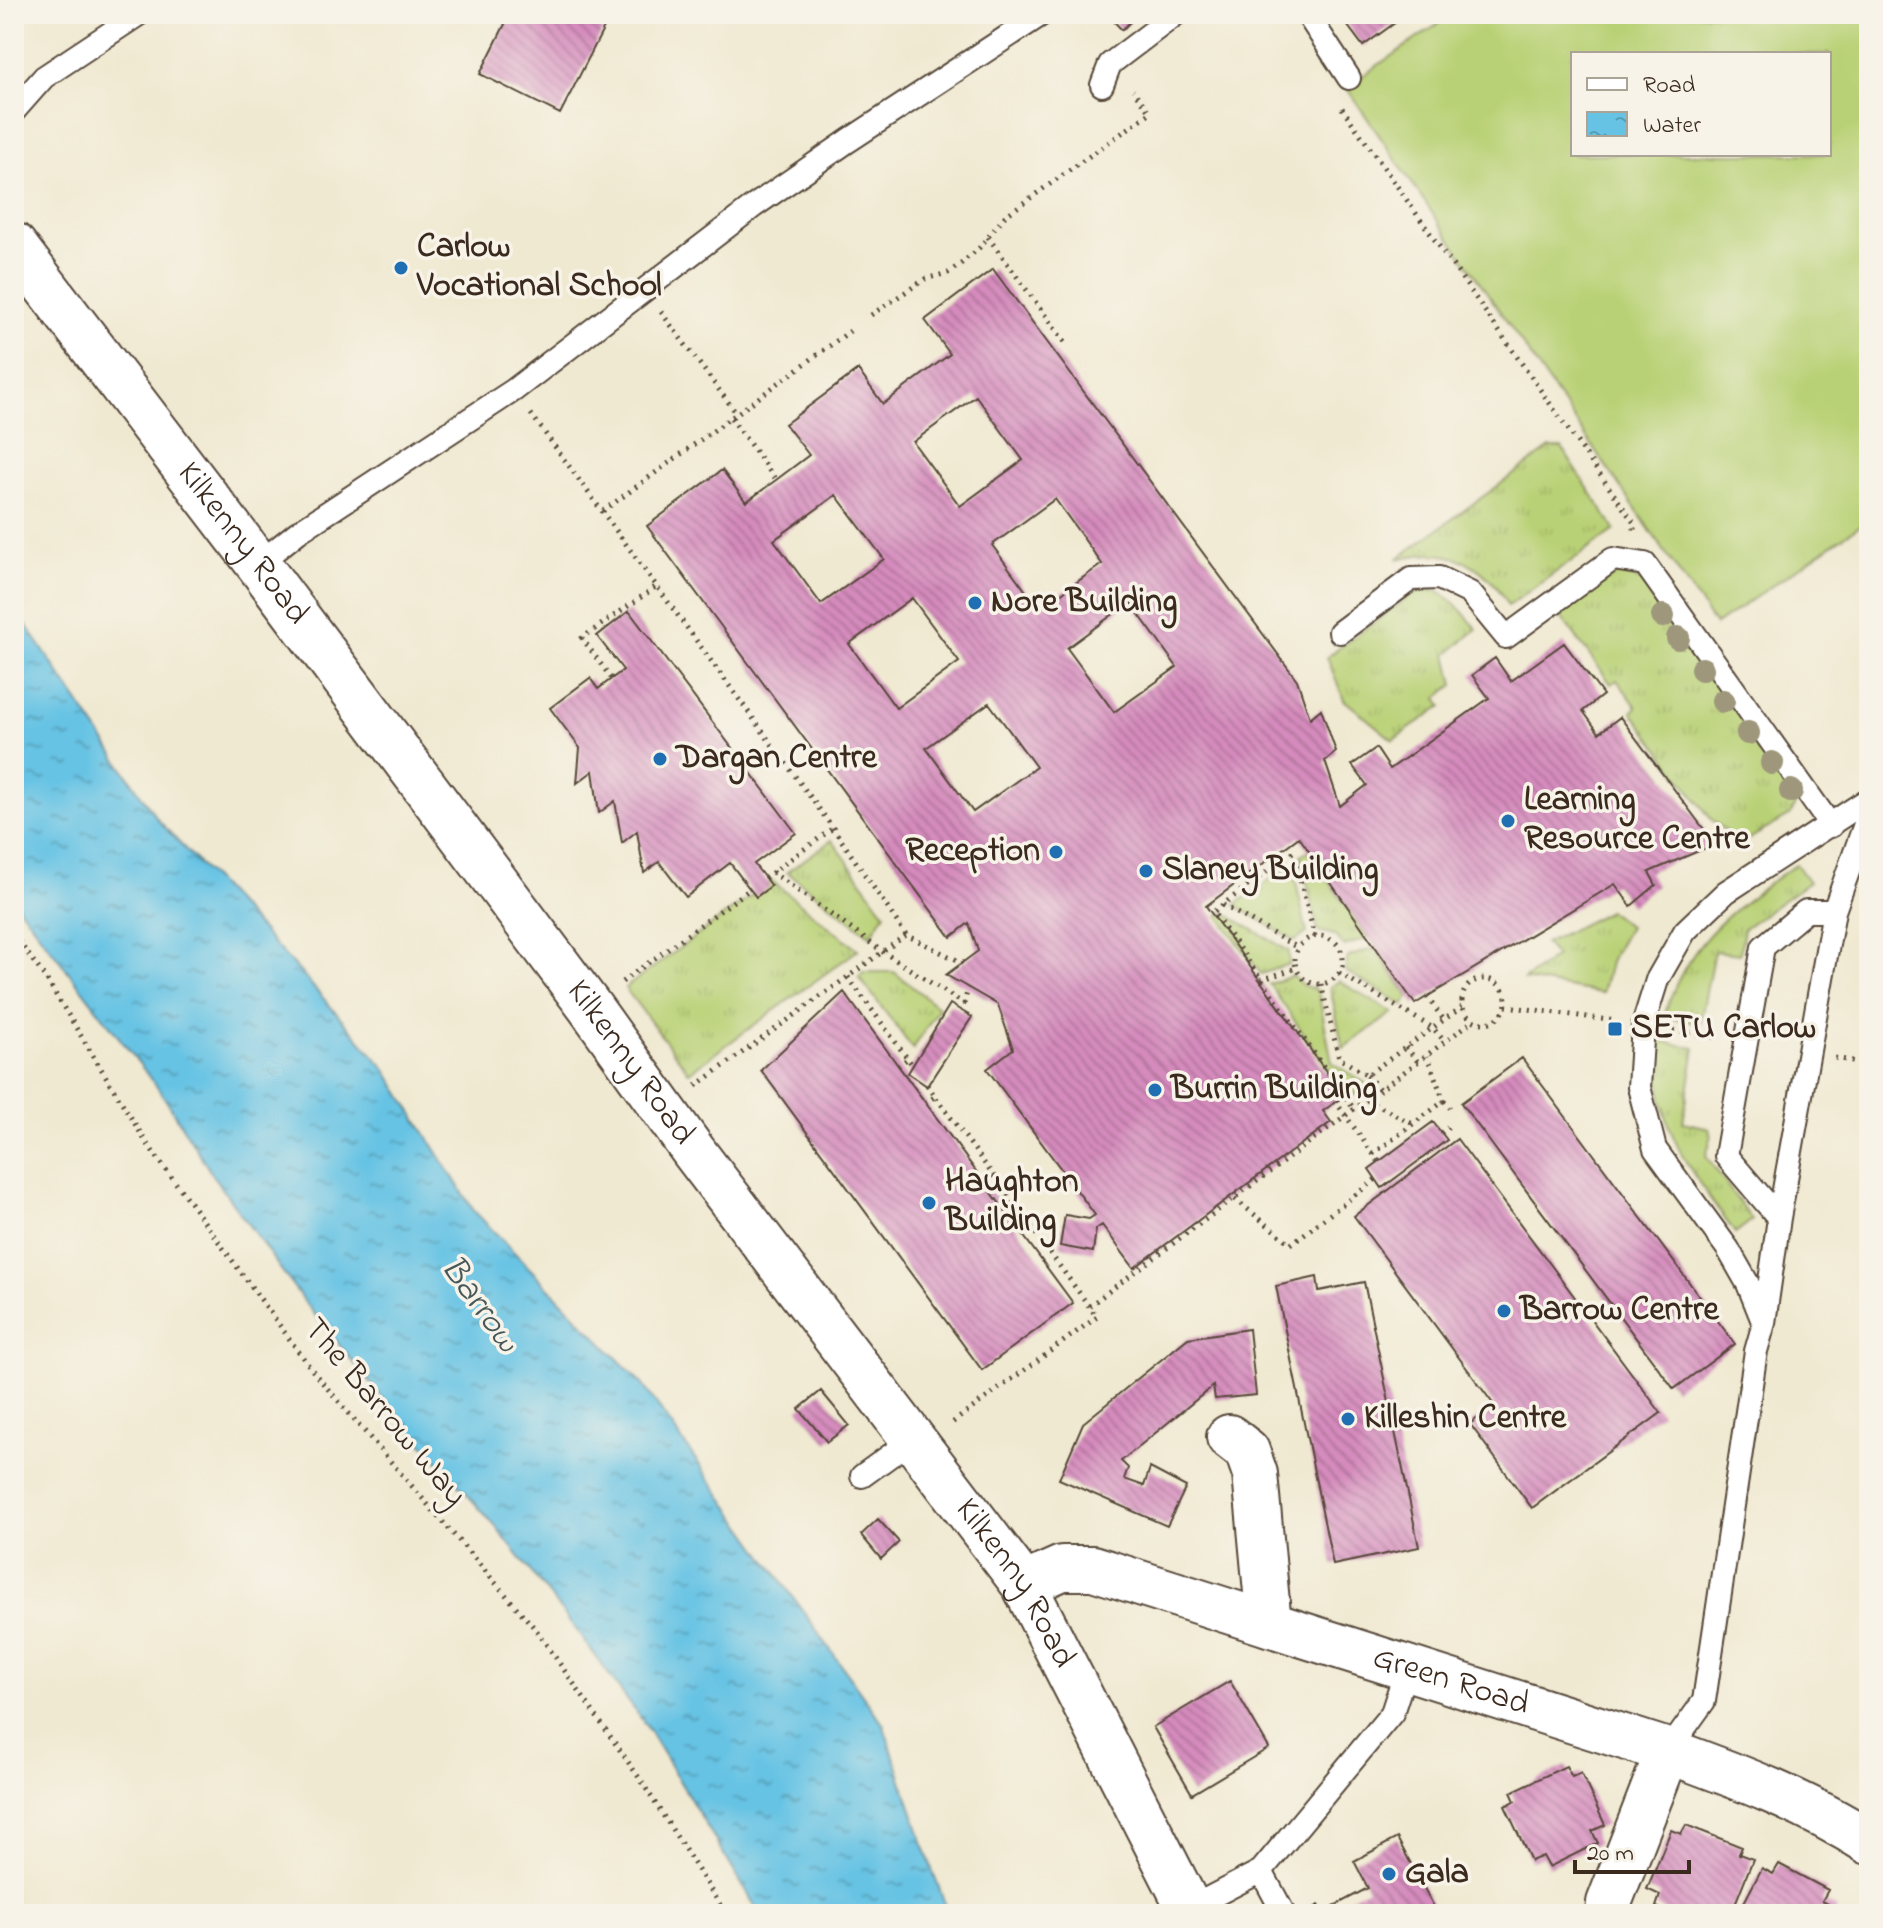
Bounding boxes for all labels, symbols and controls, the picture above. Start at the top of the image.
legend [1571,52,1831,156]
text: Road [1643,69,1696,104]
text: Water [1643,109,1701,144]
place label: Carlow Vocational School [416,223,662,312]
marker: Carlow Vocational School [392,259,410,277]
street label: Kilkenny Road [164,452,321,636]
place label: Nore Building [991,578,1177,629]
marker: Nore Building [966,594,984,612]
place label: Dargan Centre [674,734,877,785]
marker: Dargan Centre [651,750,669,768]
place label: Learning Resource Centre [1524,776,1750,865]
marker: Learning Resource Centre [1499,812,1517,830]
place label: Reception [905,827,1040,877]
marker: Reception [1047,843,1065,861]
place label: Slaney Building [1162,846,1379,897]
marker: Slaney Building [1137,862,1155,880]
street label: Kilkenny Road [553,970,707,1156]
place label: SETU Carlow [1631,1004,1816,1054]
marker: SETU Carlow [1606,1020,1624,1038]
place label: Burrin Building [1169,1065,1377,1116]
marker: Burrin Building [1146,1081,1164,1099]
place label: Haughton Building [943,1158,1078,1248]
marker: Haughton Building [920,1194,938,1212]
water label: Barrow [426,1246,532,1365]
place label: Barrow Centre [1518,1286,1719,1336]
marker: Barrow Centre [1495,1302,1513,1320]
street label: The Barrow Way [290,1307,478,1519]
place label: Killeshin Centre [1364,1394,1567,1444]
marker: Killeshin Centre [1339,1410,1357,1428]
street label: Kilkenny Road [942,1488,1087,1677]
street label: Green Road [1366,1634,1535,1730]
scale bar [1575,1824,1689,1874]
text: 20 m [1587,1837,1634,1872]
place label: Gala [1405,1849,1469,1899]
marker: Gala [1380,1865,1398,1883]

